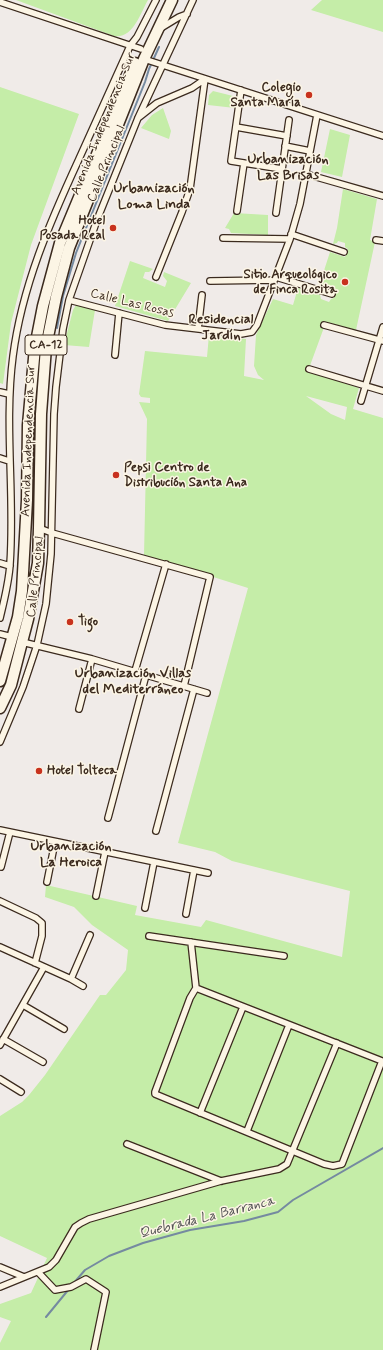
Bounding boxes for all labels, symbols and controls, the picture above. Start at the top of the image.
street label: Avenida Independencia Sur [68,51,140,197]
place label: Colegio Santa María [230,80,301,111]
marker: Colegio Santa María [304,90,314,100]
street label: Calle Principal [85,123,129,205]
district label: Urbanización Las Brisas [247,152,329,184]
district label: Urbanización Loma Linda [113,181,195,214]
place label: Hotel Posada Real [39,213,105,244]
marker: Hotel Posada Real [108,223,118,233]
place label: Sitio Arqueológico de Finca Rosita [244,267,337,298]
marker: Sitio Arqueológico de Finca Rosita [340,277,350,287]
street label: Calle Las Rosas [88,286,176,322]
district label: Residencial Jardín [189,312,253,344]
road number: CA-12 [25,335,67,355]
street label: Avenida Independencia Sur [19,365,39,517]
place label: Pepsi Centro de Distribución Santa Ana [124,460,247,491]
marker: Pepsi Centro de Distribución Santa Ana [111,470,121,480]
street label: Calle Principal [24,536,48,618]
place label: Tigo [78,614,98,630]
marker: Tigo [65,617,75,627]
district label: Urbanización Villas del Mediterráneo [75,666,191,698]
place label: Hotel Tolteca [47,763,117,779]
marker: Hotel Tolteca [34,766,44,776]
district label: Urbanización La Heroica [30,839,112,872]
water label: Quebrada La Barranca [138,1193,276,1243]

